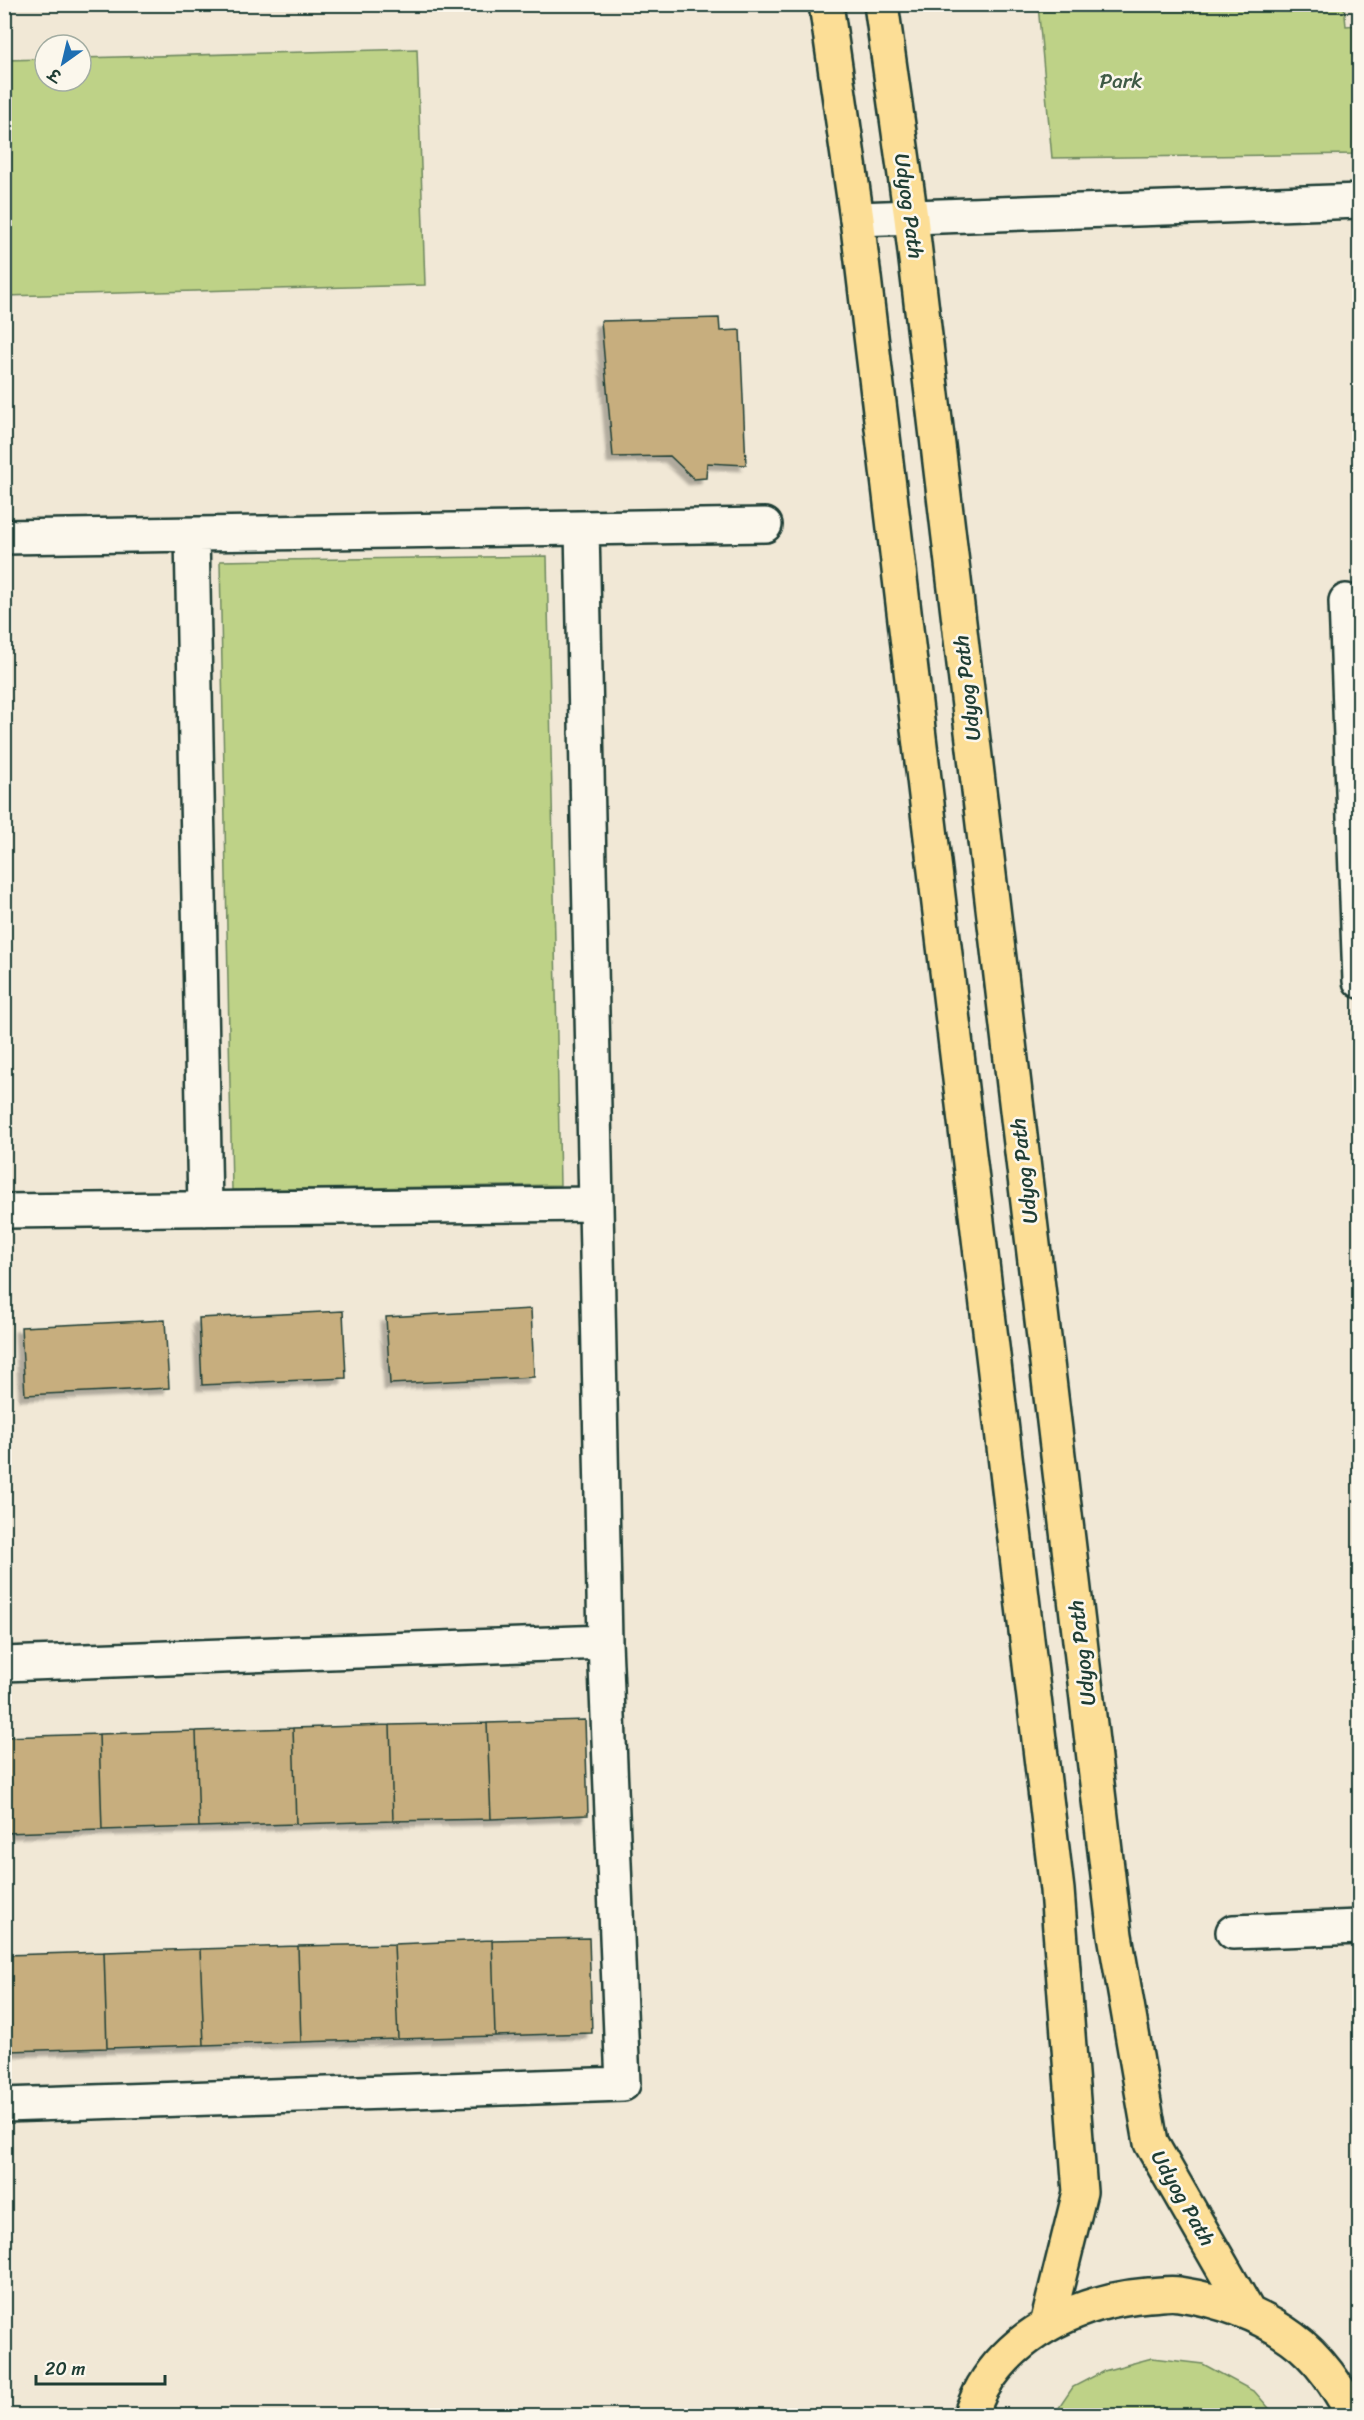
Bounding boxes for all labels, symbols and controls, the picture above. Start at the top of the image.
north arrow [33,33,93,93]
text: उ [41,59,69,91]
park label: Park [1099,62,1143,100]
street label: Udyog Path [883,151,935,261]
street label: Udyog Path [942,633,992,743]
street label: Udyog Path [999,1116,1049,1226]
street label: Udyog Path [1057,1598,1107,1708]
street label: Udyog Path [1140,2143,1226,2253]
scale bar [36,2348,165,2386]
text: 20 m [45,2353,85,2385]

